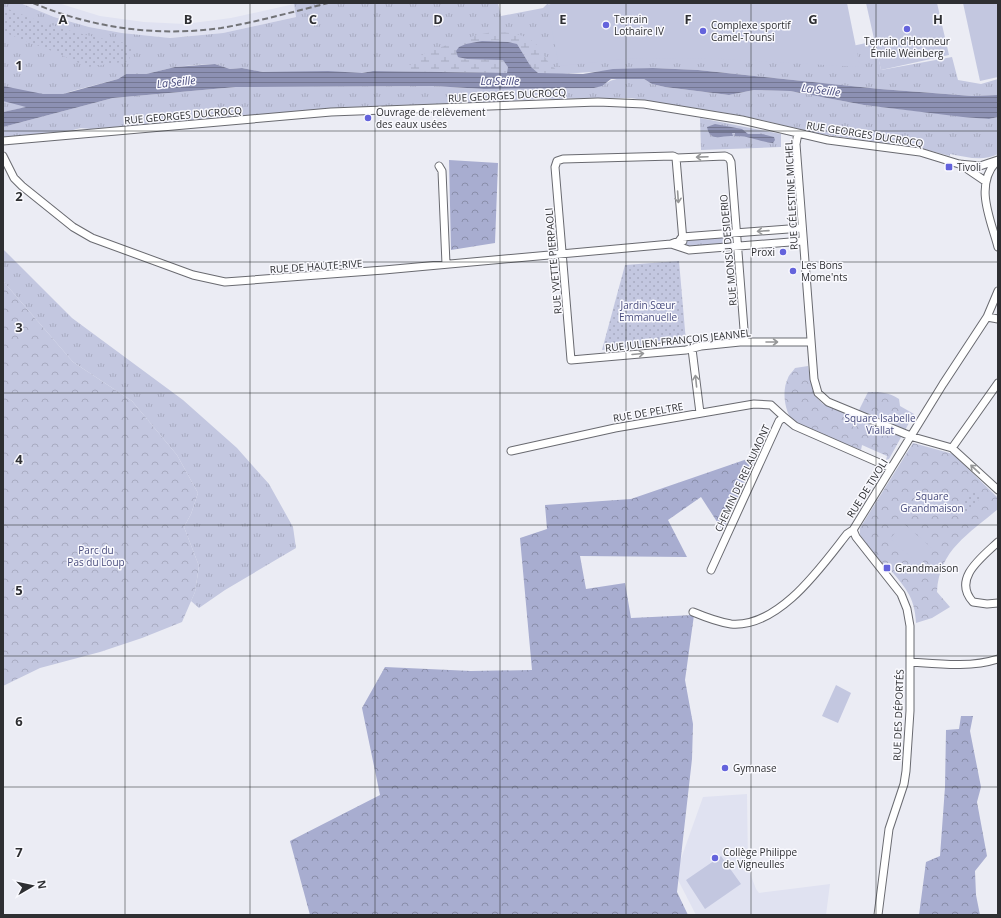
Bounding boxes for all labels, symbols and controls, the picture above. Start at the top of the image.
text: A [59,10,68,28]
text: B [184,10,193,28]
text: C [309,10,317,28]
text: D [433,10,443,28]
text: E [559,10,567,28]
text: F [684,10,692,28]
text: G [808,10,818,28]
text: H [933,10,943,28]
place label: Terrain Lothaire IV [614,12,664,38]
place label: Complexe sportif Camel-Tounsi [711,18,791,44]
marker: Terrain Lothaire IV [601,20,611,30]
marker: Terrain d'Honneur Émile Weinberg [902,24,912,34]
marker: Complexe sportif Camel-Tounsi [698,26,708,36]
place label: Terrain d'Honneur Émile Weinberg [864,34,950,60]
text: 1 [15,56,23,74]
water label: La Seille [156,72,197,91]
water label: La Seille [480,73,520,88]
water label: La Seille [801,80,842,99]
street label: RUE GEORGES DUCROCQ [448,85,567,105]
street label: RUE GEORGES DUCROCQ [124,103,243,127]
place label: Ouvrage de relèvement des eaux usées [376,105,486,131]
marker: Ouvrage de relèvement des eaux usées [363,113,373,123]
street label: RUE GEORGES DUCROCQ [806,118,925,150]
street label: RUE CÉLESTINE MICHEL [781,140,801,250]
one-way arrow [696,154,709,161]
place label: Tivoli [957,160,981,174]
marker: Tivoli [944,162,954,172]
text: 2 [15,187,23,205]
one-way arrow [675,190,682,203]
street label: RUE MONSÙ DESIDERIO [716,193,740,306]
street label: RUE YVETTE PIERPAOLI [541,207,565,315]
one-way arrow [757,227,770,234]
place label: Proxi [751,245,775,259]
marker: Proxi [778,247,788,257]
street label: RUE DE HAUTE-RIVE [269,256,363,276]
place label: Les Bons Mome'nts [801,258,848,284]
marker: Les Bons Mome'nts [788,266,798,276]
park label: Jardin Sœur Emmanuelle [619,298,677,324]
text: 3 [15,318,23,336]
street label: RUE JULIEN-FRANÇOIS JEANNEL [604,325,752,355]
one-way arrow [765,338,778,346]
one-way arrow [631,351,644,358]
one-way arrow [692,375,700,388]
street label: RUE DE PELTRE [612,399,684,425]
park label: Square Isabelle Viallat [844,411,916,437]
street label: CHEMIN DE RELAUMONT [711,422,773,534]
text: 4 [15,450,23,468]
street label: RUE DE TIVOLI [843,456,891,520]
one-way arrow [970,464,980,474]
park label: Square Grandmaison [900,489,964,515]
park label: Parc du Pas du Loup [67,543,125,569]
place label: Grandmaison [895,561,958,575]
marker: Grandmaison [882,563,892,573]
text: 5 [15,581,23,599]
street label: RUE DES DÉPORTÉS [889,669,907,761]
text: 6 [15,712,23,730]
place label: Gymnase [733,761,777,775]
marker: Gymnase [720,763,730,773]
text: 7 [15,843,23,861]
place label: Collège Philippe de Vigneulles [723,845,798,871]
marker: Collège Philippe de Vigneulles [710,853,720,863]
north arrow [12,866,52,906]
text: N [34,879,50,890]

